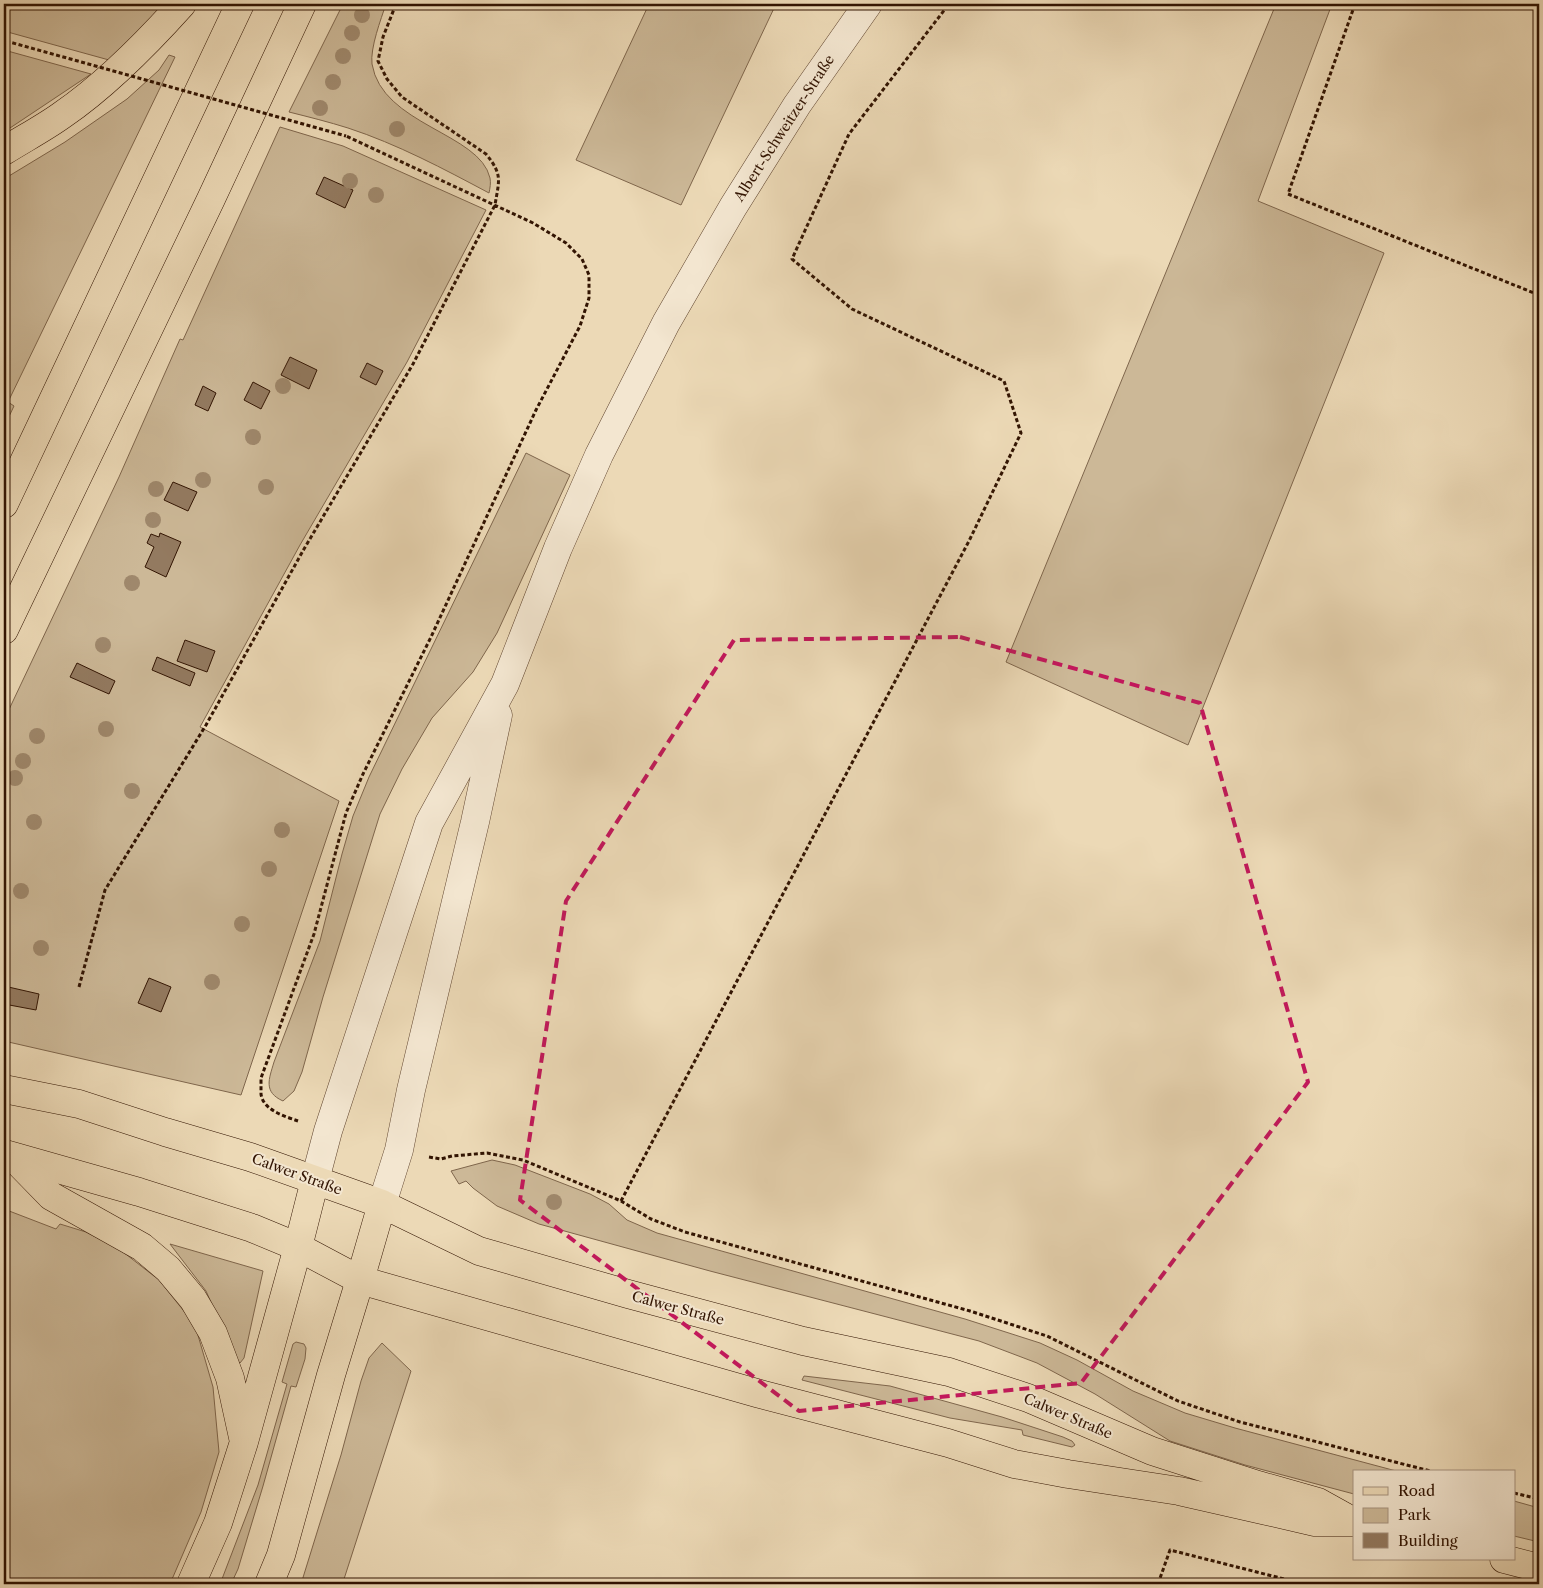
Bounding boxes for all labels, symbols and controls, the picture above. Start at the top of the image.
street label: Albert-Schweitzer-Straße [729,51,838,206]
street label: Calwer Straße [249,1149,345,1199]
street label: Calwer Straße [630,1287,726,1329]
street label: Calwer Straße [1021,1389,1115,1443]
legend [1353,1470,1516,1560]
text: Road [1398,1481,1435,1500]
text: Park [1398,1505,1432,1524]
text: Building [1398,1531,1458,1550]

